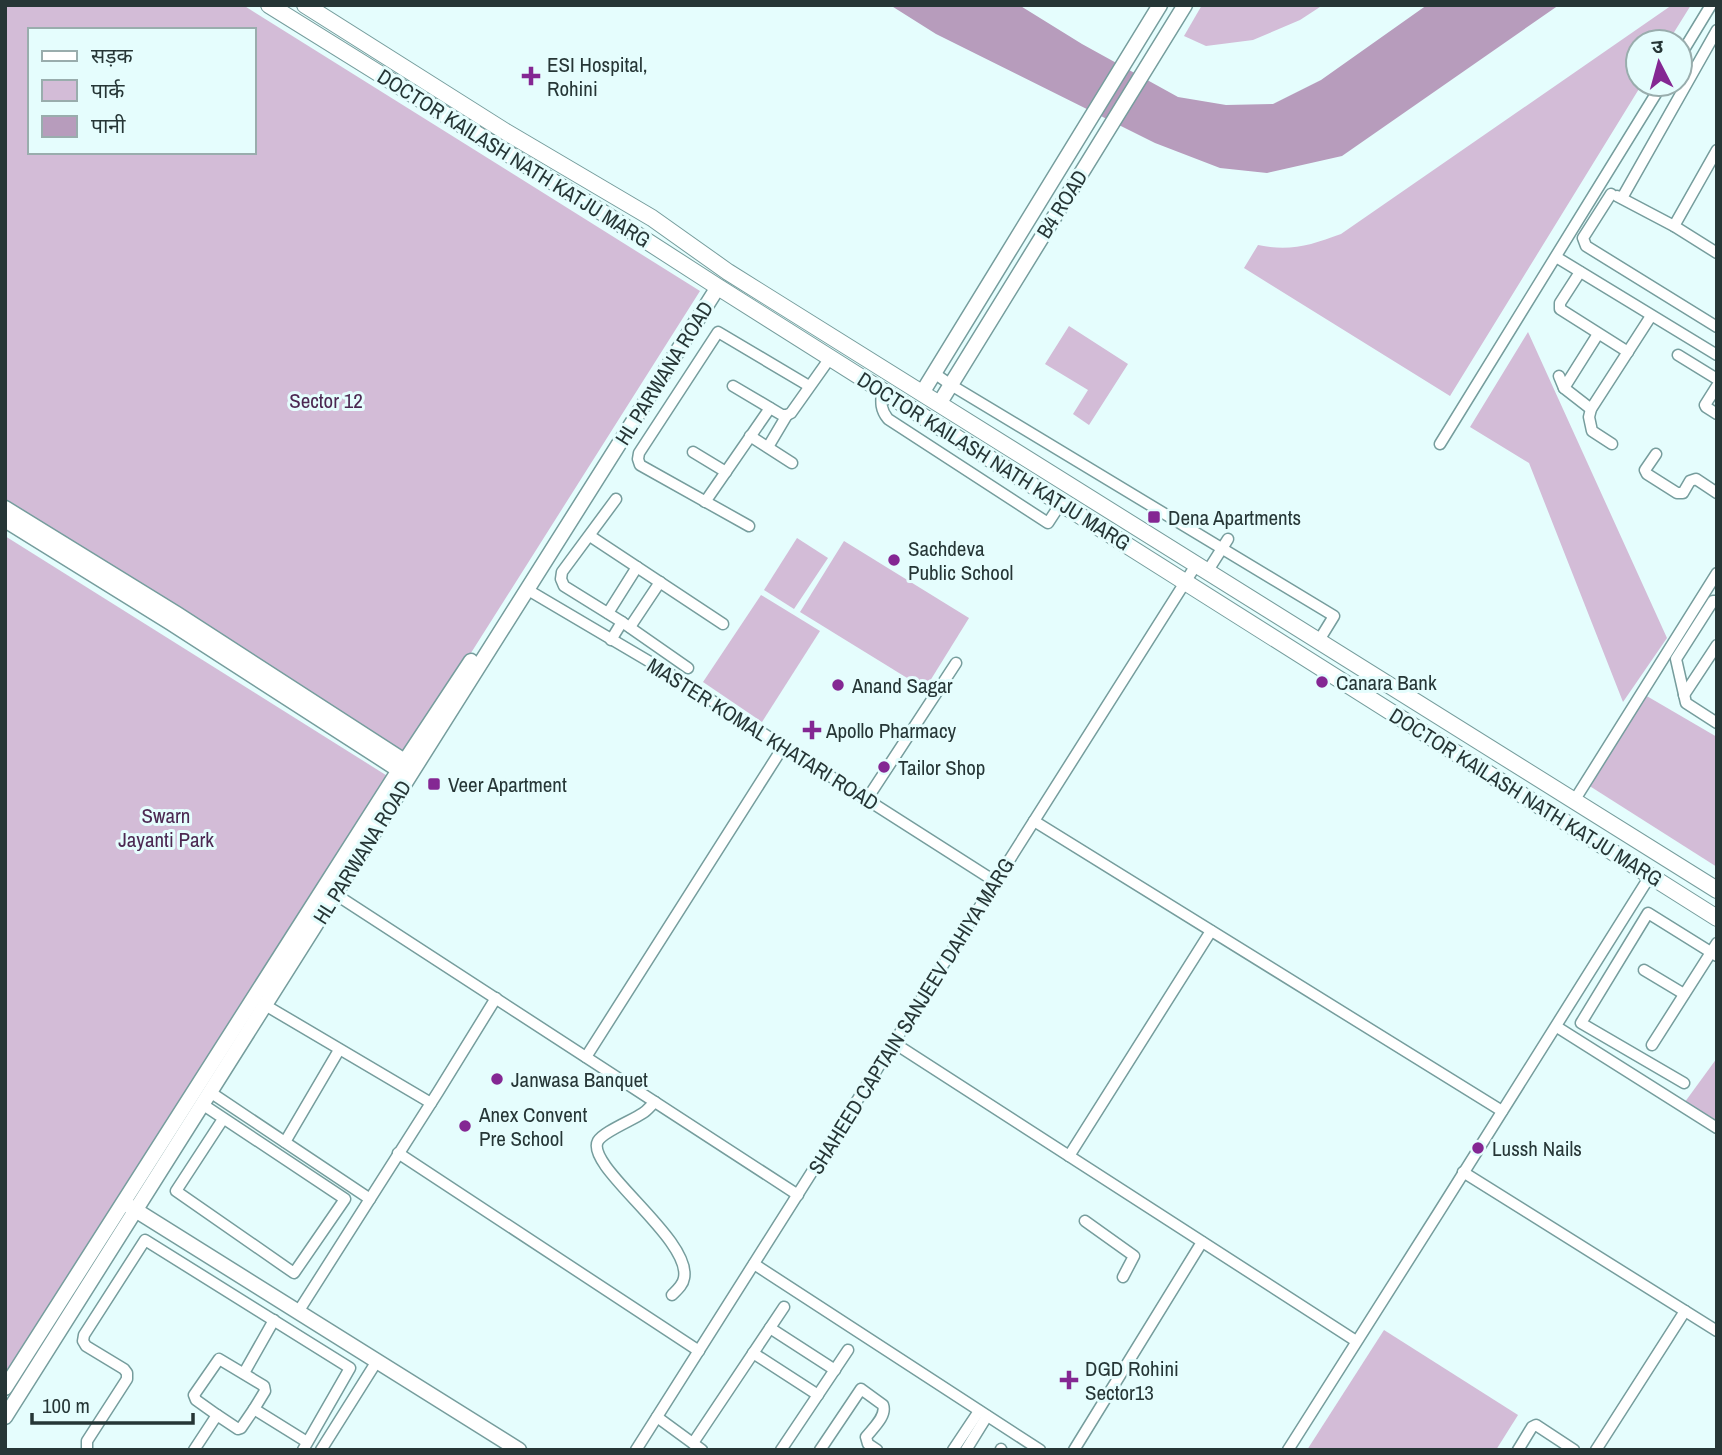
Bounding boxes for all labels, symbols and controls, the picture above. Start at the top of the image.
legend [28,28,256,154]
north arrow [1624,28,1694,98]
text: उ [1650,32,1665,60]
text: सड़क [91,41,133,70]
place label: ESI Hospital, Rohini [547,50,648,103]
street label: DOCTOR KAILASH NATH KATJU MARG [372,62,656,254]
marker: ESI Hospital, Rohini [521,66,541,86]
text: पार्क [91,76,125,105]
text: पानी [91,111,126,140]
street label: B4 ROAD [1030,164,1094,244]
street label: HL PARWANA ROAD [608,296,720,450]
street label: DOCTOR KAILASH NATH KATJU MARG [852,365,1136,557]
park label: Sector 12 [289,386,363,415]
place label: Dena Apartments [1168,503,1301,532]
marker: Dena Apartments [1146,509,1162,525]
place label: Sachdeva Public School [908,534,1013,587]
marker: Sachdeva Public School [886,552,902,568]
street label: MASTER KOMAL KHATARI ROAD [642,651,884,817]
place label: Canara Bank [1336,668,1437,697]
place label: Anand Sagar [851,671,953,700]
marker: Canara Bank [1314,674,1330,690]
marker: Anand Sagar [830,677,846,693]
street label: DOCTOR KAILASH NATH KATJU MARG [1384,701,1668,893]
place label: Apollo Pharmacy [825,716,957,745]
marker: Apollo Pharmacy [804,722,820,738]
place label: Tailor Shop [898,753,985,782]
marker: Tailor Shop [876,759,892,775]
place label: Veer Apartment [448,770,567,799]
street label: HL PARWANA ROAD [306,775,418,929]
marker: Veer Apartment [426,776,442,792]
park label: Swarn Jayanti Park [118,801,214,854]
street label: SHAHEED CAPTAIN SANJEEV DAHIYA MARG [801,852,1021,1180]
place label: Janwasa Banquet [511,1065,648,1094]
marker: Janwasa Banquet [489,1071,505,1087]
place label: Anex Convent Pre School [478,1100,587,1153]
marker: Anex Convent Pre School [457,1118,473,1134]
place label: Lussh Nails [1492,1134,1582,1163]
marker: Lussh Nails [1470,1140,1486,1156]
place label: DGD Rohini Sector13 [1085,1354,1179,1407]
marker: DGD Rohini Sector13 [1059,1370,1079,1390]
scale bar [32,1382,192,1426]
text: 100 m [42,1391,90,1420]

